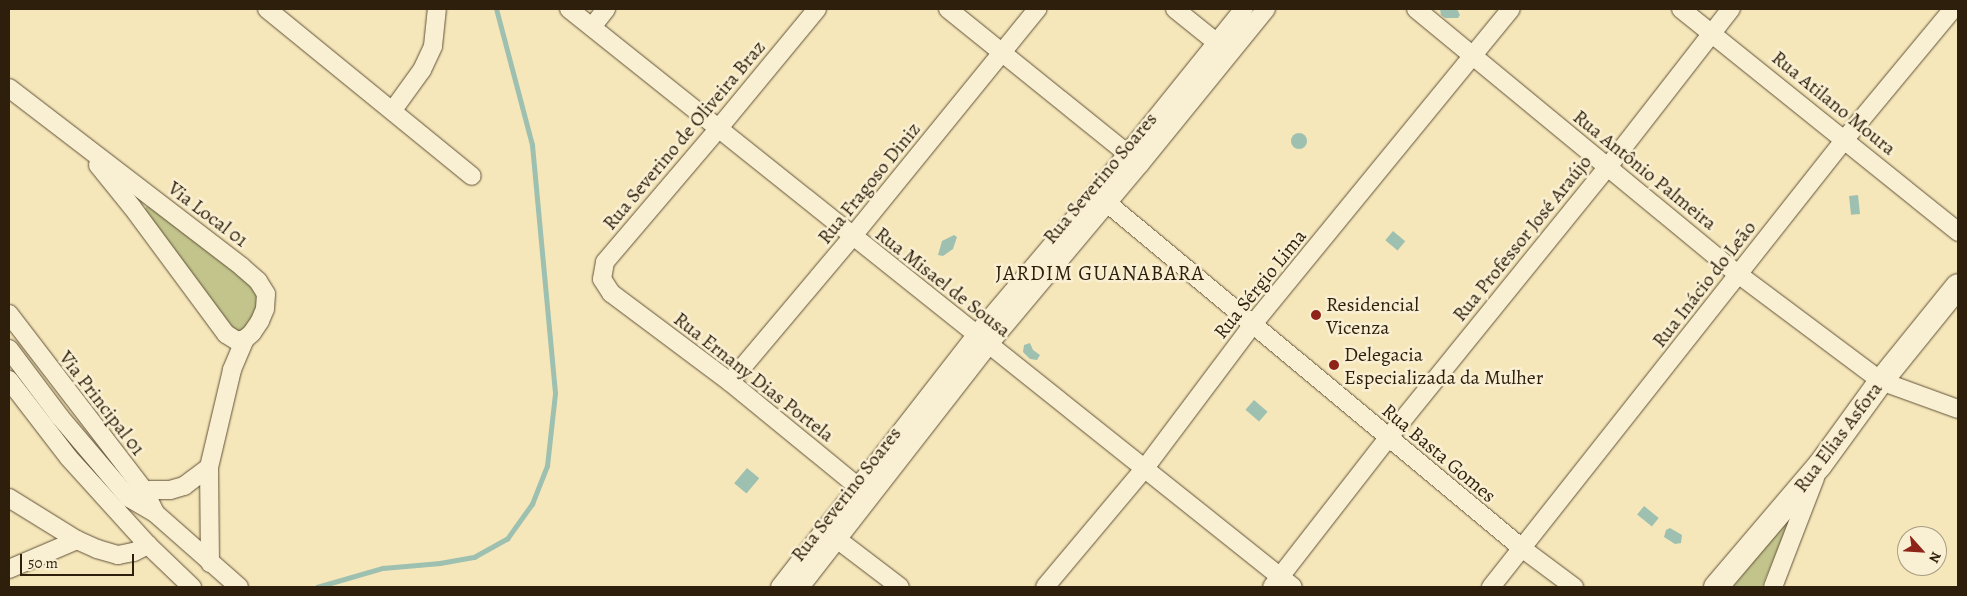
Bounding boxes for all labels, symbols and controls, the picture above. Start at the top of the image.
street label: Rua Severino de Oliveira Braz [598,35,770,235]
street label: Rua Atilano Moura [1767,46,1901,160]
street label: Rua Antônio Palmeira [1568,105,1722,235]
street label: Rua Severino Soares [1038,107,1162,249]
street label: Rua Fragoso Diniz [813,117,925,249]
street label: Rua Professor José Araújo [1447,150,1597,326]
street label: Via Local 01 [163,176,253,252]
street label: Rua Inácio do Leão [1647,216,1761,352]
street label: Rua Misael de Sousa [870,222,1016,342]
street label: Rua Sérgio Lima [1209,224,1311,344]
district label: JARDIM GUANABARA [993,260,1207,286]
place label: Residencial Vicenza [1326,292,1419,339]
street label: Rua Ernany Dias Portela [669,307,839,447]
marker: Residencial Vicenza [1310,309,1322,321]
place label: Delegacia Especializada da Mulher [1344,342,1543,389]
street label: Via Principal 01 [54,346,150,460]
marker: Delegacia Especializada da Mulher [1328,359,1340,371]
street label: Rua Elias Asfora [1789,377,1887,497]
street label: Rua Basta Gomes [1377,398,1501,508]
street label: Rua Severino Soares [786,422,906,566]
north arrow [1897,526,1947,576]
scale bar [22,544,136,576]
text: N [1924,549,1946,566]
text: 50 m [28,553,58,573]

